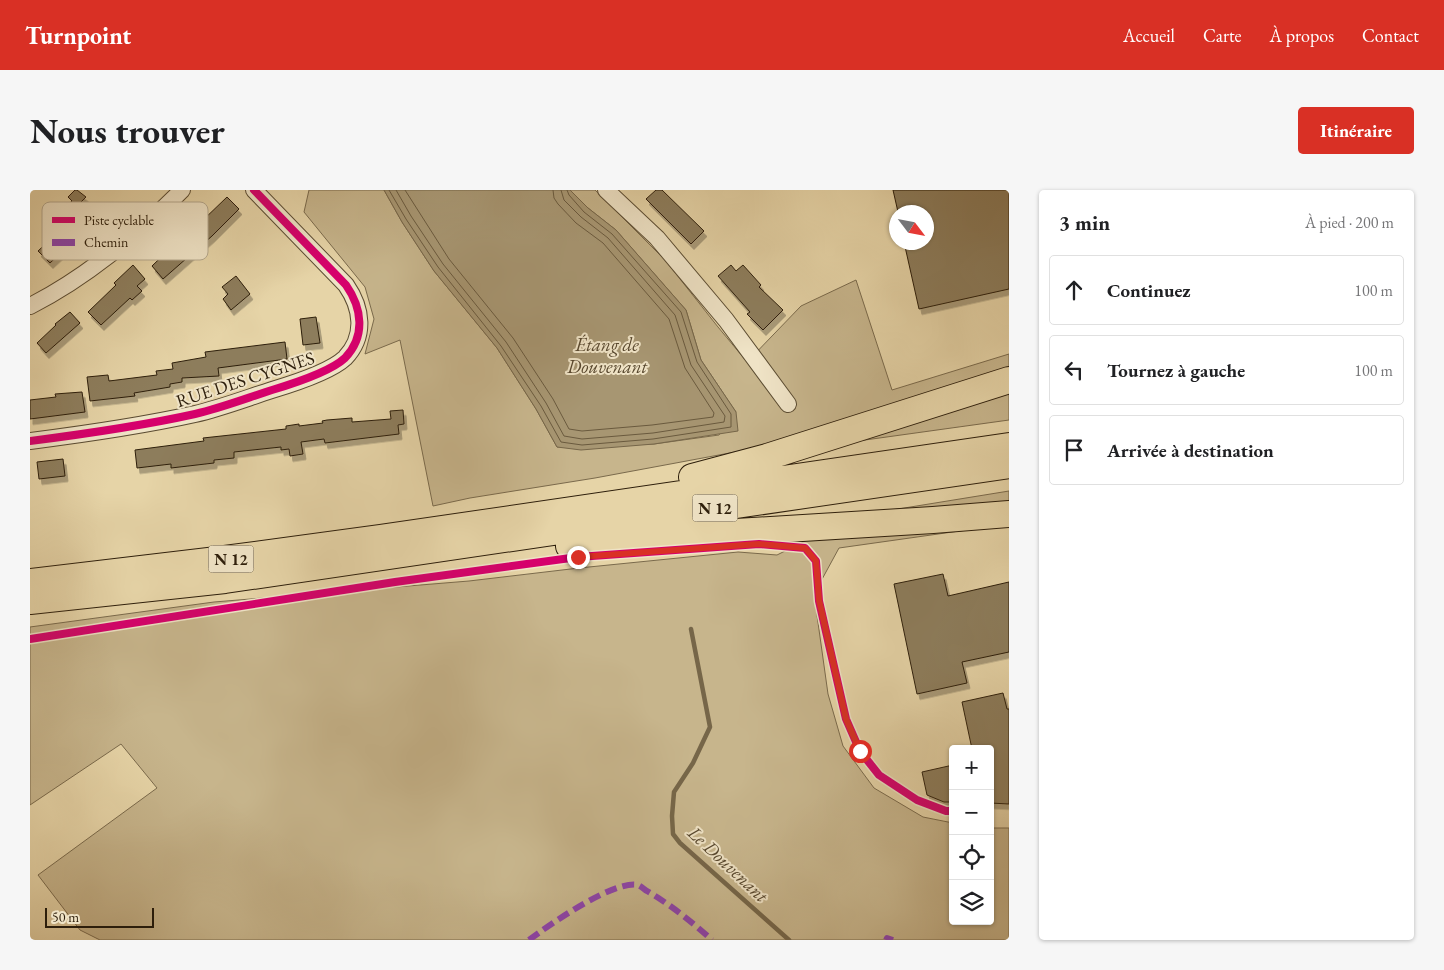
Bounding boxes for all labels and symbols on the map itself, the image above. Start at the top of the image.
legend [42,202,208,260]
north arrow [889,205,934,250]
text: Piste cyclable [84,211,155,229]
text: Chemin [84,233,129,251]
water label: Étang de Douvenant [566,332,648,379]
street label: RUE DES CYGNES [173,346,317,412]
road number: N 12 [692,494,738,522]
road number: N 12 [208,546,254,572]
route end [567,546,590,569]
route start [849,740,872,763]
water label: Le Douvenant [682,820,775,909]
scale bar [45,905,154,928]

